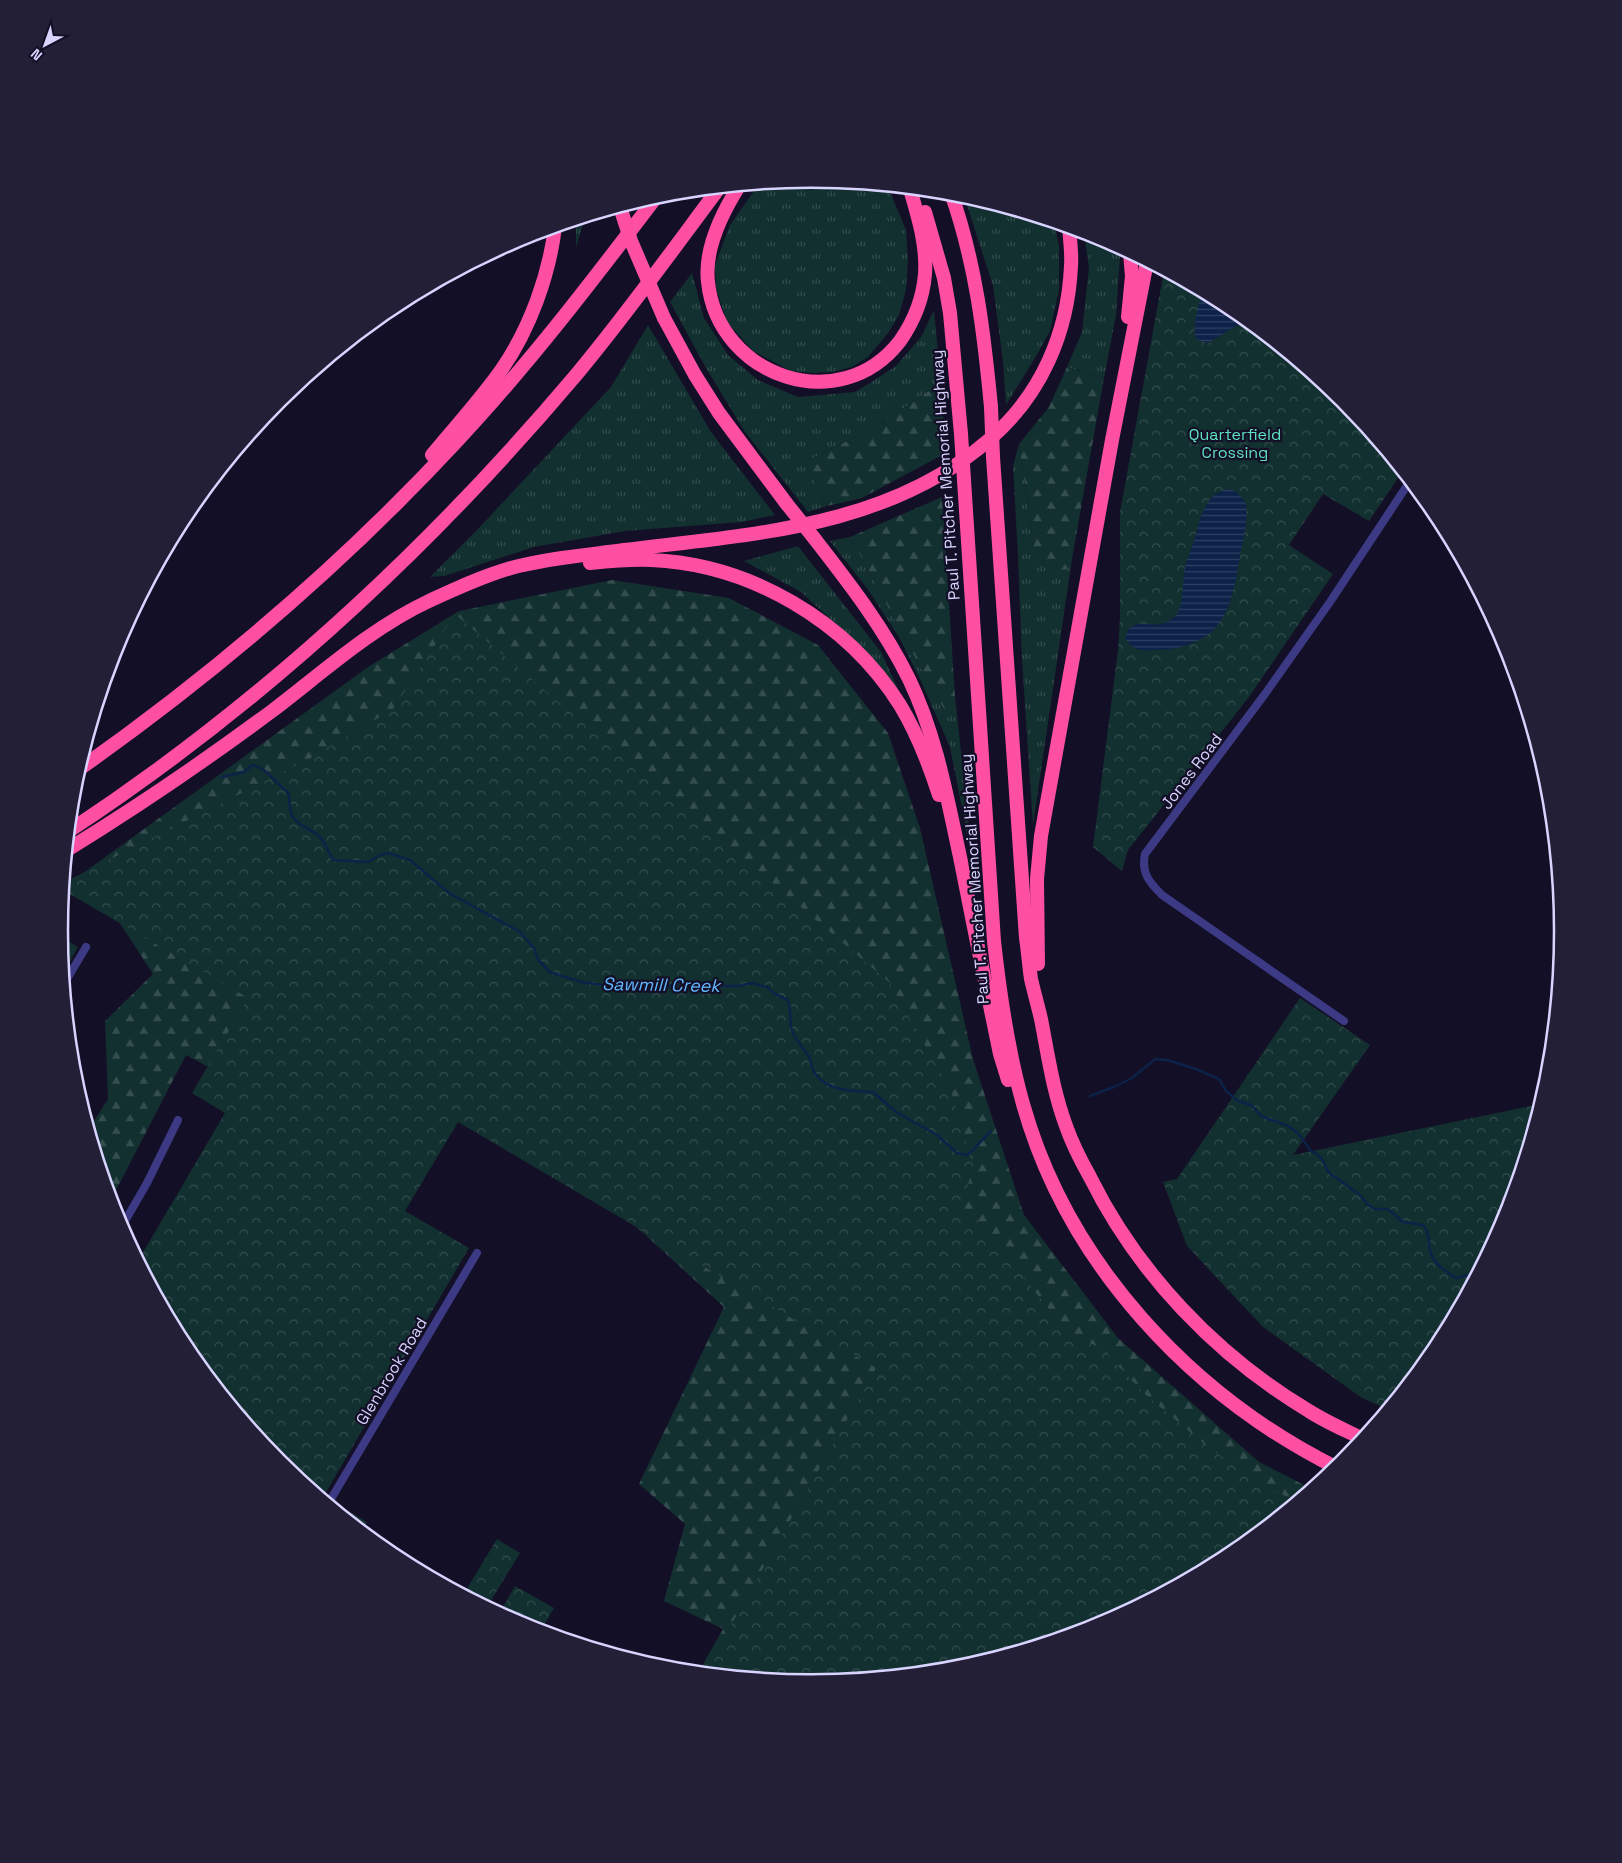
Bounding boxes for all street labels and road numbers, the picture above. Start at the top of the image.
street label: Paul T. Pitcher Memorial Highway [926,349,965,601]
street label: Jones Road [1156,729,1227,814]
street label: Paul T. Pitcher Memorial Highway [955,753,994,1005]
street label: Glenbrook Road [351,1314,432,1429]

